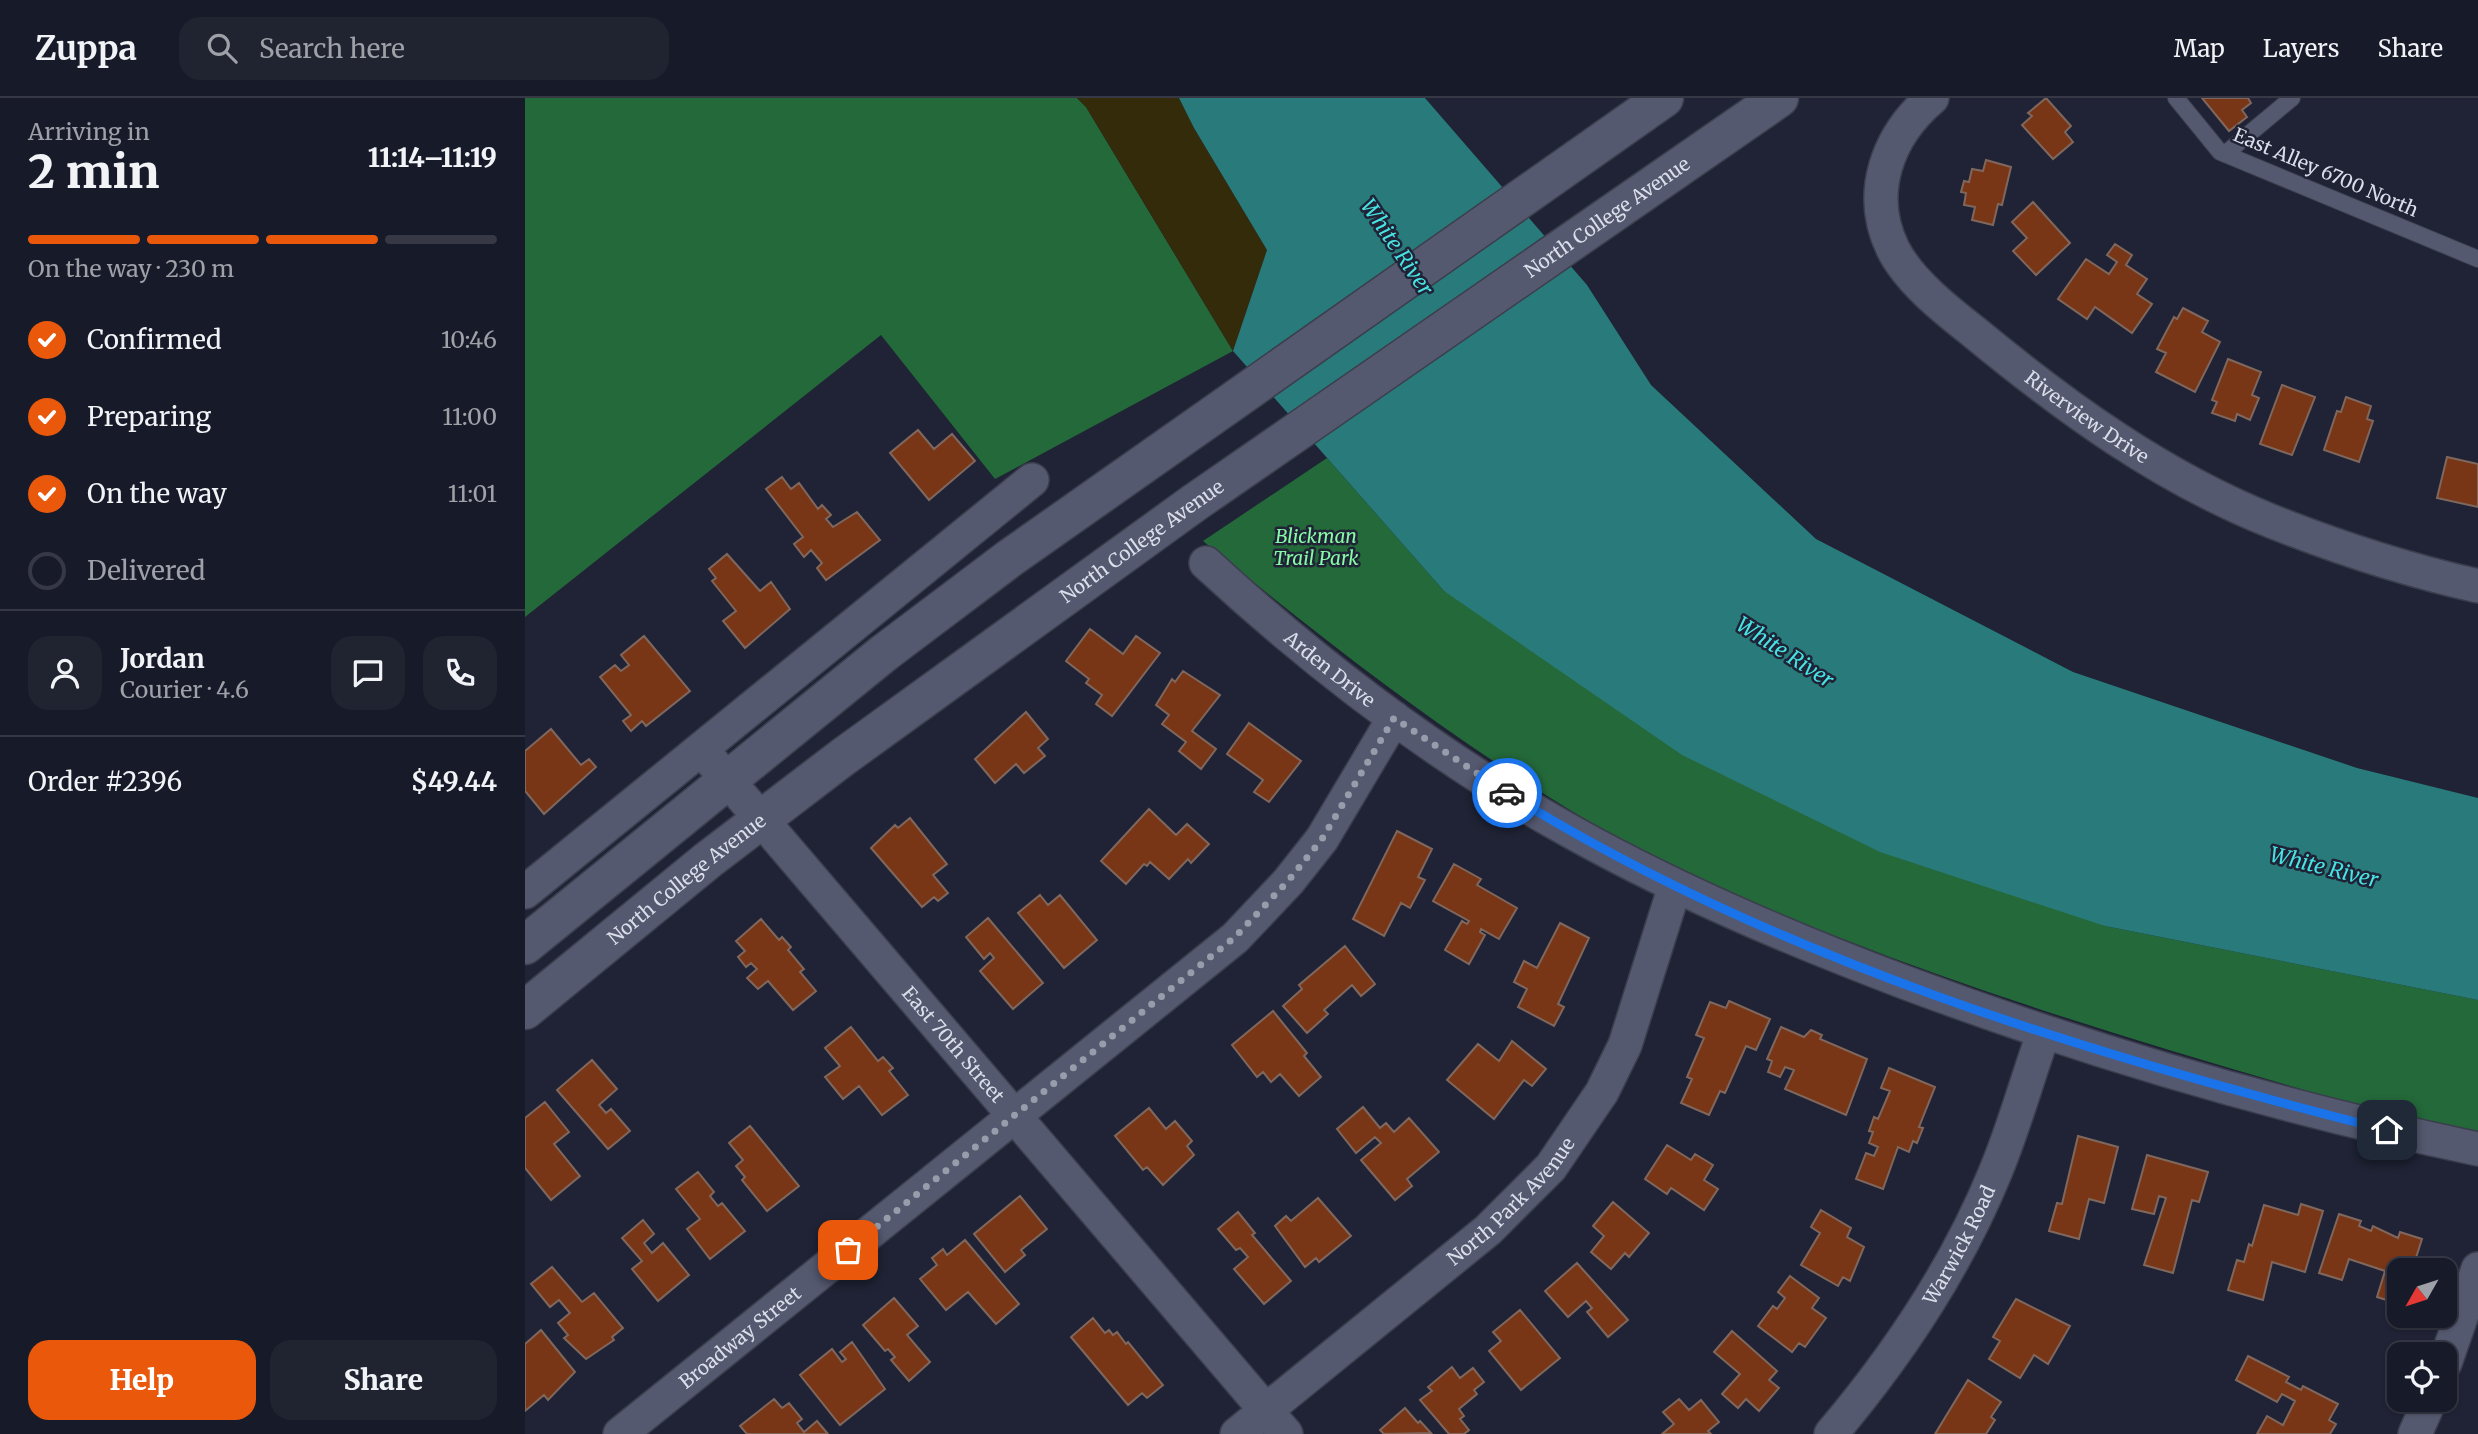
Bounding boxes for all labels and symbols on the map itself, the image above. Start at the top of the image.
street label: East Alley 6700 North [2230,122,2422,222]
street label: North College Avenue [1520,151,1694,283]
water label: White River [1355,194,1439,301]
street label: Riverview Drive [2020,365,2153,469]
street label: North College Avenue [1055,474,1228,608]
park label: Blickman Trail Park [1273,524,1359,570]
water label: White River [1731,611,1839,694]
street label: Arden Drive [1279,625,1380,712]
courier [1472,758,1542,828]
street label: North College Avenue [602,808,770,950]
water label: White River [2267,841,2381,894]
street label: East 70th Street [897,981,1010,1108]
pin [2357,1100,2417,1160]
street label: North Park Avenue [1442,1133,1580,1271]
street label: Warwick Road [1917,1182,2000,1310]
pin [818,1220,878,1280]
north arrow [2387,1258,2457,1328]
street label: Broadway Street [674,1281,806,1394]

